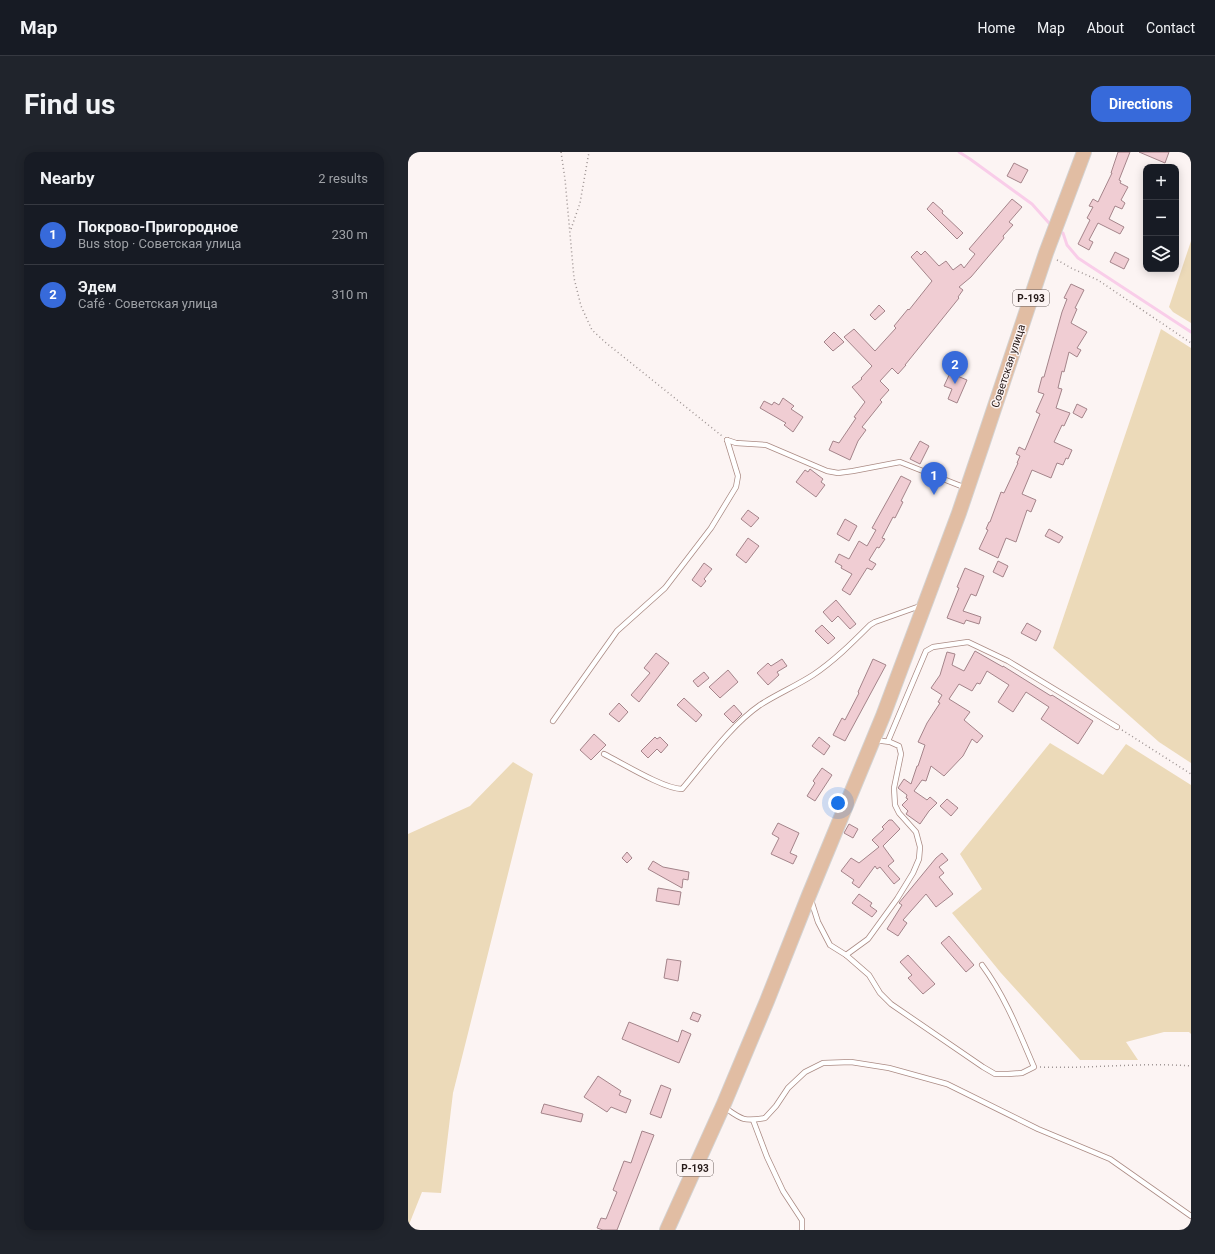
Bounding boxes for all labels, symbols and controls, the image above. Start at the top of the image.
text: Map [20,16,58,39]
text: Home [977,20,1015,36]
text: Map [1037,20,1065,36]
text: About [1087,20,1124,36]
text: Contact [1146,20,1195,36]
button: Directions [1091,86,1191,122]
text: Find us [24,88,115,121]
map controls [1143,164,1179,272]
button: + [1143,164,1179,200]
text: Nearby [40,168,95,188]
text: 2 results [318,171,368,186]
button: − [1143,200,1179,236]
text: Покрово-Пригородное [78,218,238,236]
text: 1 [49,227,57,242]
text: 230 m [331,227,368,242]
text: Bus stop · Советская улица [78,236,241,251]
button: layers [1143,236,1179,272]
text: Эдем [78,278,117,296]
text: 2 [49,287,57,302]
text: 310 m [331,287,368,302]
road number: Р-193 [1013,290,1049,306]
text: Café · Советская улица [78,296,217,311]
street label: Советская улица [989,323,1028,410]
pin: 2 [942,351,968,384]
pin: 1 [921,462,947,495]
your location [828,793,848,813]
road number: Р-193 [677,1160,713,1176]

